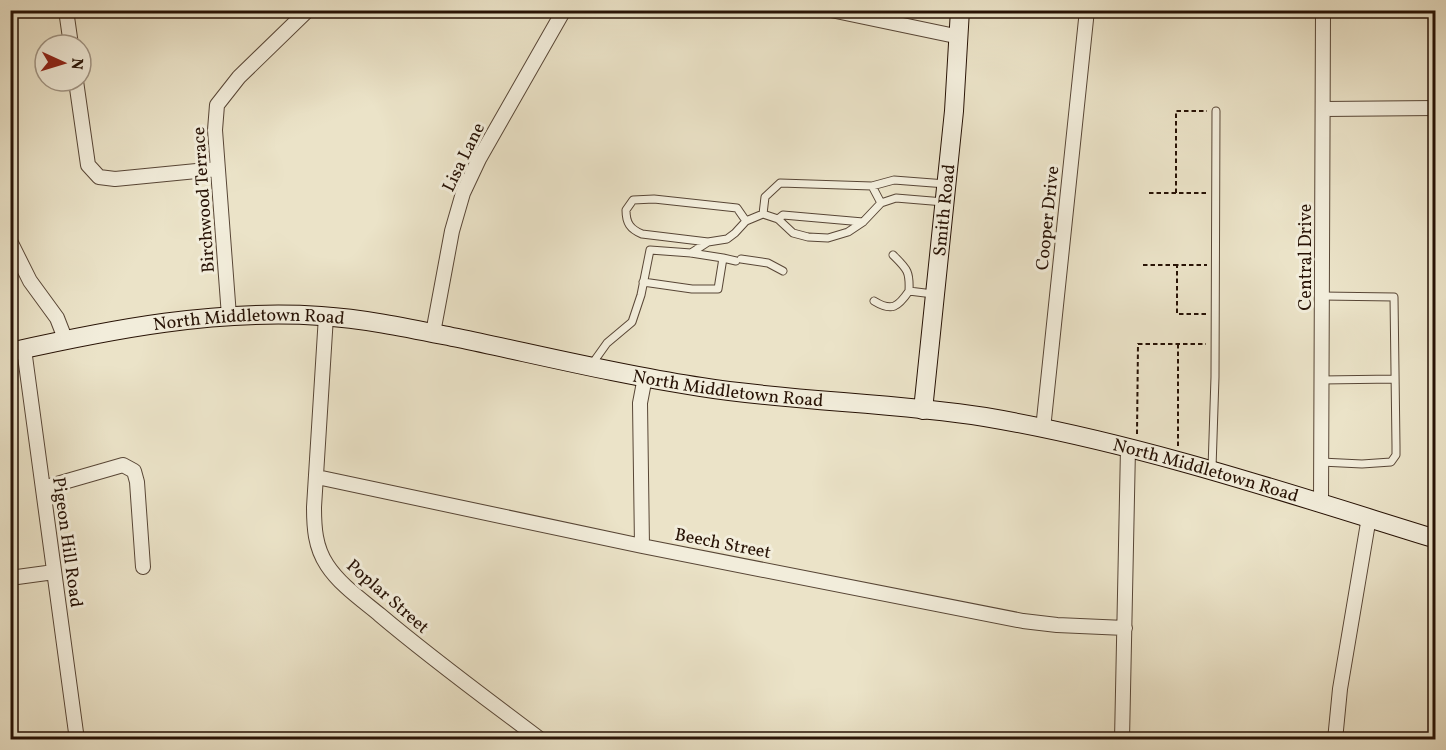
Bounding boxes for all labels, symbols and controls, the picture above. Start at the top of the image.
north arrow [33,33,93,93]
text: N [65,57,87,71]
street label: Lisa Lane [437,119,492,196]
street label: Birchwood Terrace [187,126,222,274]
street label: Smith Road [928,163,962,258]
street label: Cooper Drive [1031,165,1066,272]
street label: Central Drive [1294,204,1319,310]
street label: North Middletown Road [152,304,346,338]
street label: North Middletown Road [630,364,824,414]
street label: North Middletown Road [1110,433,1302,510]
street label: Pigeon Hill Road [45,475,88,609]
street label: Beech Street [673,523,773,566]
street label: Poplar Street [340,554,434,640]

